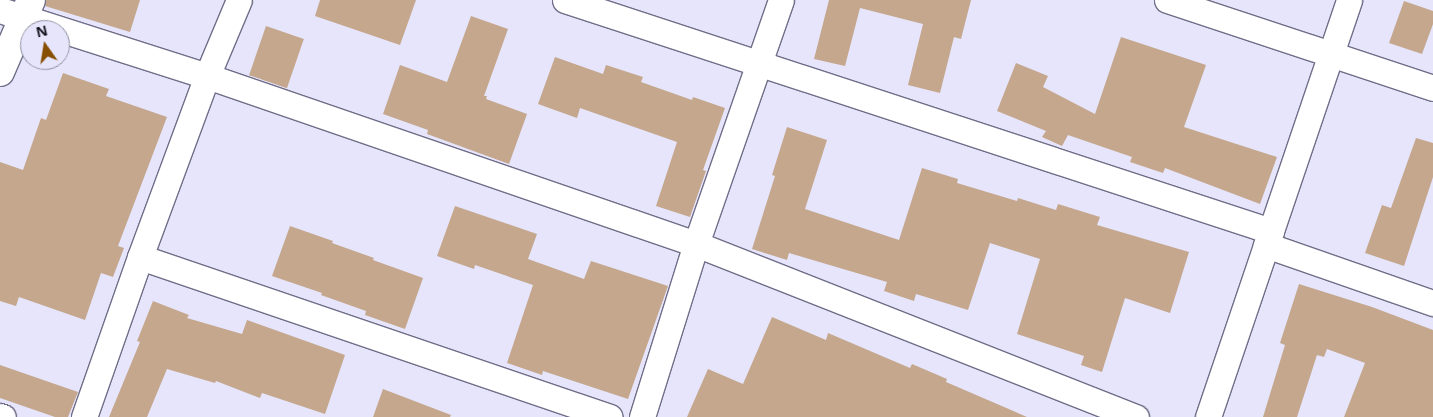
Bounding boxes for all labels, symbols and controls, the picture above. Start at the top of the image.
north arrow [20,20,70,70]
text: N [34,20,49,41]

